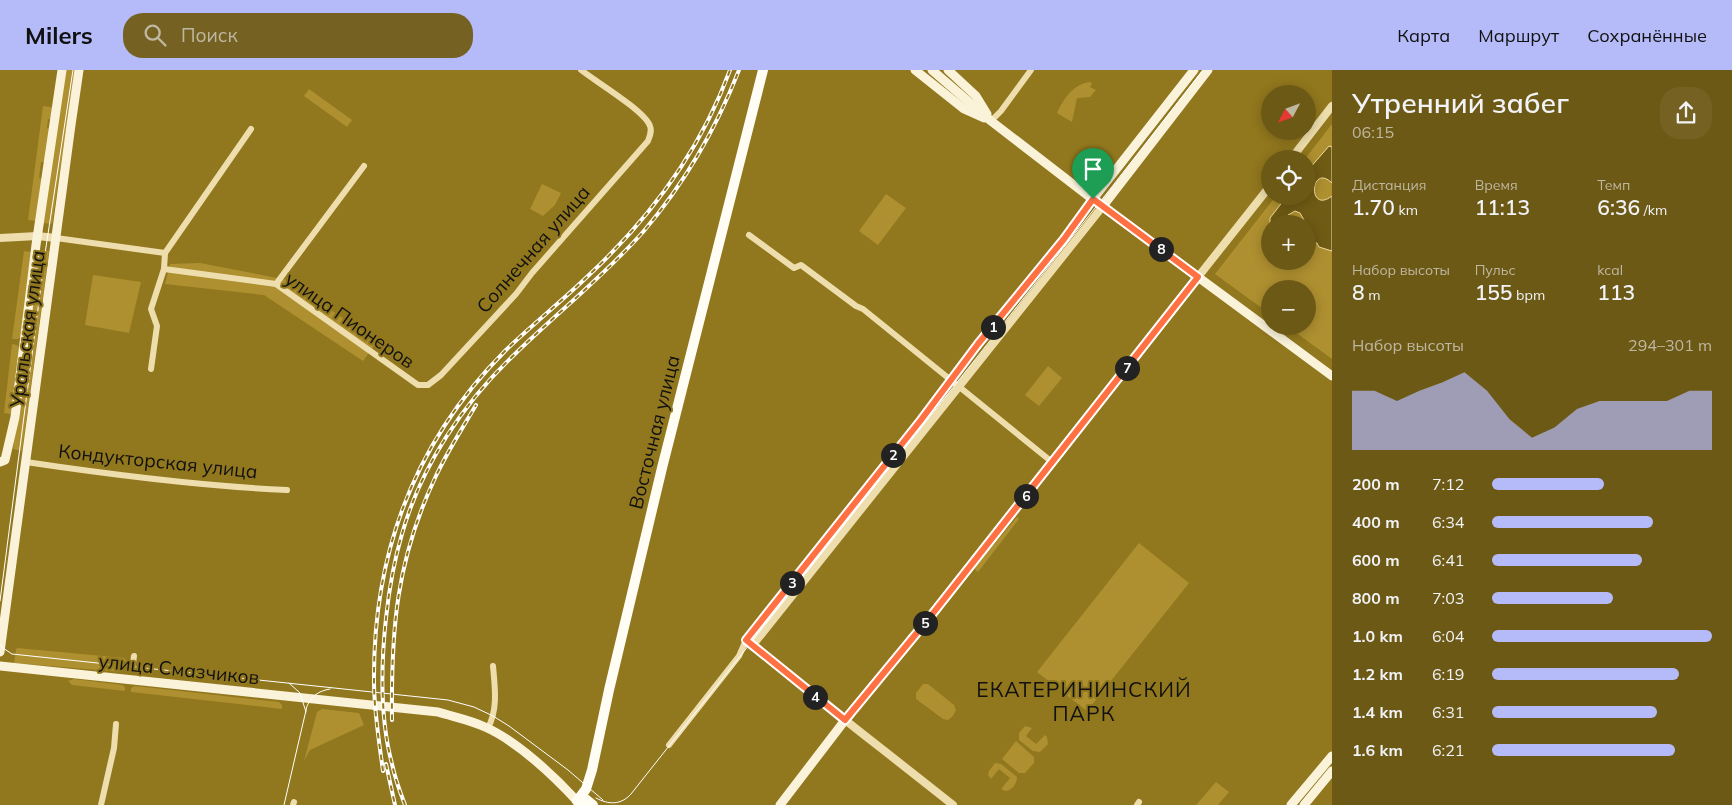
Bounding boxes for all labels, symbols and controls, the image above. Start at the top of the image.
search box [123,13,473,58]
text: Milers [25,20,93,50]
icon: search [141,21,169,49]
text: Поиск [181,23,238,47]
text: Карта [1397,24,1450,47]
text: Маршрут [1478,24,1559,47]
text: Сохранённые [1587,24,1707,47]
north arrow [1261,85,1316,140]
map controls [1261,85,1316,335]
text: Утренний забег [1352,85,1569,120]
button: share [1660,87,1712,139]
text: 06:15 [1352,122,1394,142]
pin [1072,148,1114,199]
button: locate [1261,150,1316,205]
icon: arrive [1079,155,1107,183]
text: Дистанция [1352,176,1426,194]
text: Время [1475,176,1518,194]
text: Темп [1597,176,1630,194]
street label: Солнечная улица [471,180,595,318]
text: 1.70 [1352,194,1395,220]
text: 11:13 [1475,194,1530,220]
text: 6:36 [1597,194,1640,220]
text: km [1395,201,1418,219]
text: /km [1640,201,1667,219]
button: + [1261,215,1316,270]
pin: 8 [1148,236,1174,262]
text: 8 [1157,240,1166,258]
street label: Уральская улица [4,249,50,410]
text: Набор высоты [1352,261,1450,279]
text: Пульс [1475,261,1516,279]
text: kcal [1597,261,1623,279]
street label: улица Пионеров [281,266,419,374]
text: 8 [1352,279,1365,305]
text: 155 [1475,279,1512,305]
text: 113 [1597,279,1635,305]
button: − [1261,280,1316,335]
text: m [1365,286,1381,304]
text: bpm [1512,286,1545,304]
pin: 1 [980,314,1006,340]
text: 1 [989,318,998,336]
text: Набор высоты [1352,335,1464,355]
text: 294–301 m [1628,335,1712,355]
street label: Восточная улица [623,353,685,511]
pin: 7 [1114,356,1140,380]
text: 7 [1123,359,1132,377]
street label: Кондукторская улица [57,439,259,483]
pin: 2 [880,442,906,468]
text: 2 [889,446,898,464]
text: 200 m [1352,474,1400,494]
text: 7:12 [1432,474,1464,494]
pin: 6 [1014,484,1038,508]
text: 6 [1022,487,1031,505]
text: 400 m [1352,512,1400,532]
text: 6:34 [1432,512,1464,532]
text: 600 m [1352,550,1400,570]
text: 6:41 [1432,550,1464,570]
pin: 3 [780,570,804,596]
text: 3 [788,574,797,592]
text: 800 m [1352,588,1400,608]
text: 7:03 [1432,588,1464,608]
pin: 5 [912,610,938,636]
text: 5 [921,614,930,632]
text: 1.0 km [1352,626,1403,646]
text: 6:04 [1432,626,1464,646]
street label: улица Смазчиков [98,649,260,689]
text: 1.2 km [1352,664,1403,684]
text: 6:19 [1432,664,1464,684]
district label: ЕКАТЕРИНИНСКИЙ ПАРК [976,676,1192,726]
pin: 4 [802,684,828,710]
text: 4 [811,688,820,706]
text: 1.4 km [1352,702,1403,722]
text: 6:31 [1432,702,1464,722]
text: 1.6 km [1352,740,1403,760]
text: 6:21 [1432,740,1464,760]

